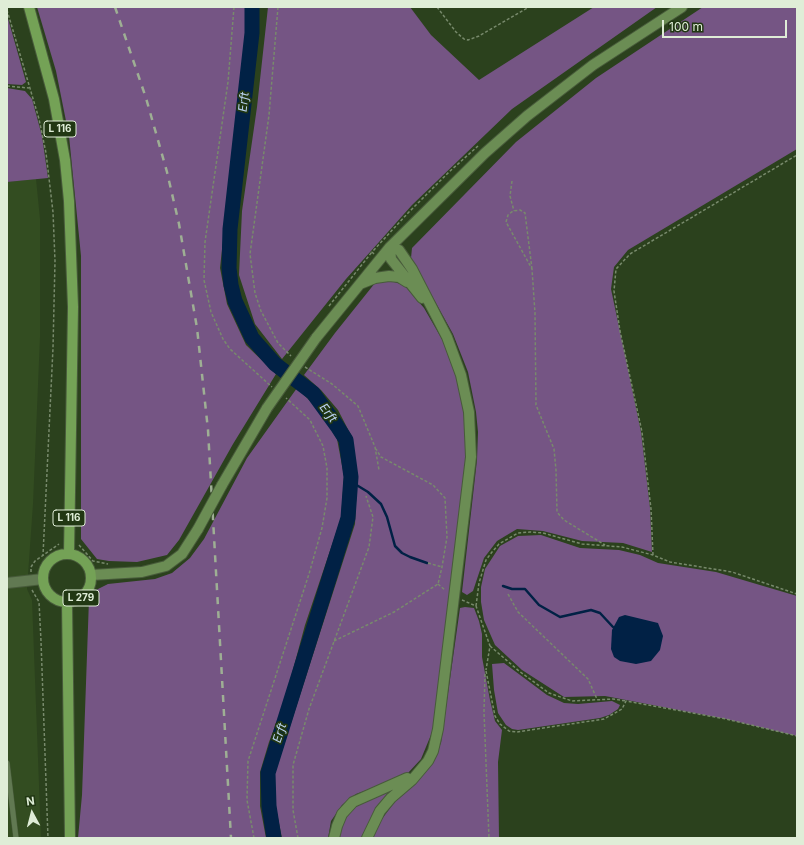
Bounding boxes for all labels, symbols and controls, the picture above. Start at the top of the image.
scale bar [664,12,789,38]
text: 100 m [669,19,703,34]
water label: Erft [236,91,252,113]
road number: L 116 [44,121,76,137]
water label: Erft [316,401,340,425]
road number: L 116 [53,510,85,526]
road number: L 279 [63,590,99,606]
water label: Erft [270,721,290,745]
north arrow [12,793,52,833]
text: N [26,794,36,809]

